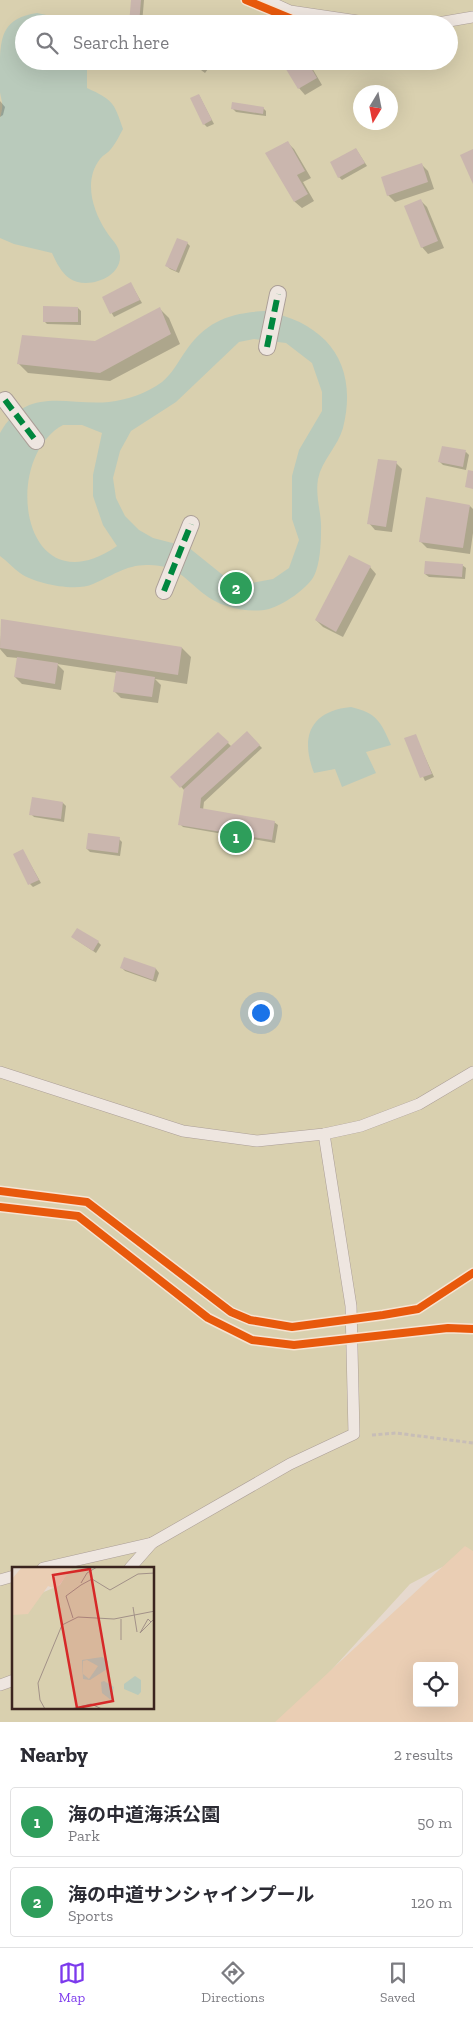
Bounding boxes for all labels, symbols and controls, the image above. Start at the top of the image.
search box [15,15,458,70]
icon: search [33,29,61,57]
text: Search here [73,31,169,54]
north arrow [353,85,398,130]
pin: 2 [220,569,252,607]
pin: 1 [220,818,252,856]
your location [248,1000,274,1026]
inset map [12,1567,155,1710]
map controls [413,1662,458,1707]
button: locate [413,1662,458,1707]
text: Nearby [20,1742,88,1767]
text: 2 results [394,1745,453,1764]
text: 海の中道海浜公園 [68,1803,220,1826]
text: 1 [34,1813,40,1832]
text: 50 m [417,1813,452,1832]
text: Park [68,1826,100,1845]
text: 海の中道サンシャインプール [68,1883,314,1906]
text: 2 [33,1893,41,1912]
text: 120 m [411,1893,452,1912]
text: Sports [68,1906,113,1925]
tab: Map [58,1959,86,2006]
tab: Directions [201,1959,265,2006]
tab: Saved [380,1959,415,2006]

